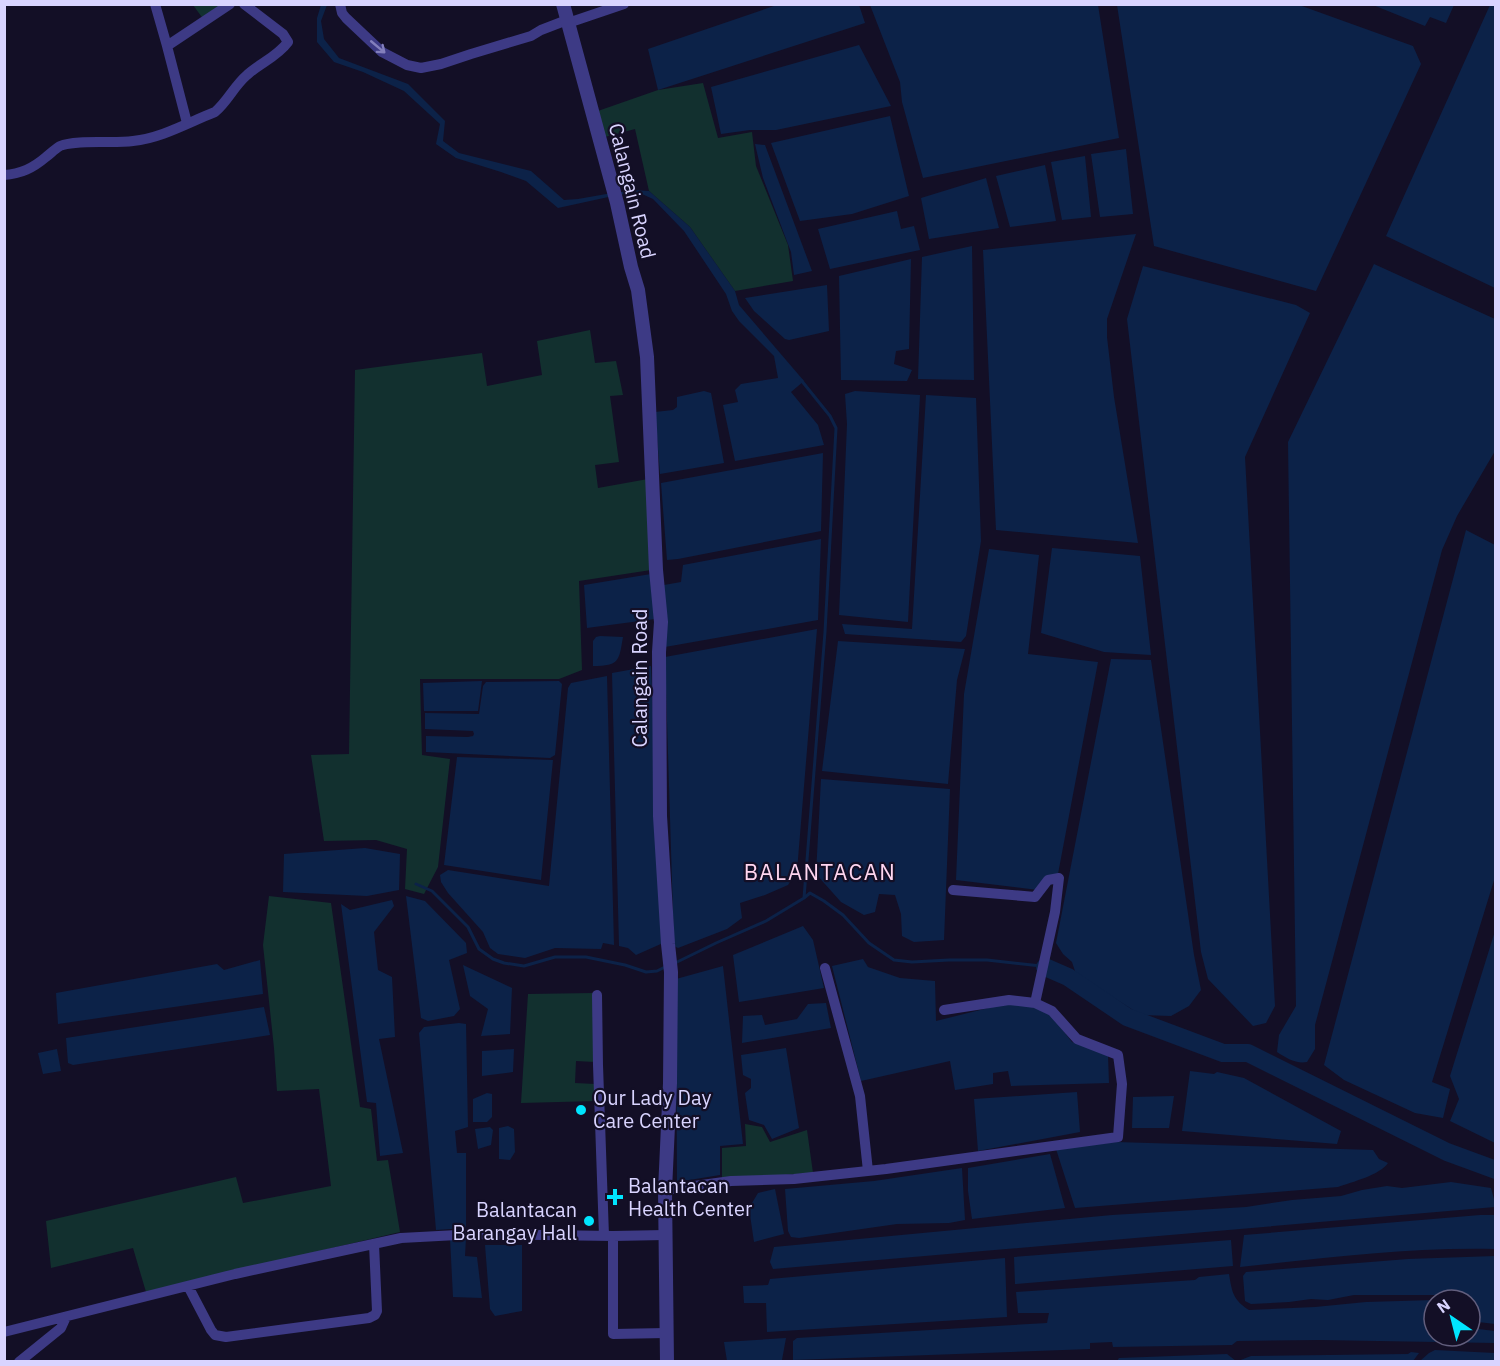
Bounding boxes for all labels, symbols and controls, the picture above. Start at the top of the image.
one-way arrow [370,41,386,54]
street label: Calangain Road [603,120,662,261]
street label: Calangain Road [626,609,653,747]
district label: BALANTACAN [744,857,896,886]
place label: Our Lady Day Care Center [593,1084,712,1134]
marker: Our Lady Day Care Center [574,1103,588,1117]
place label: Balantacan Health Center [628,1172,752,1222]
marker: Balantacan Health Center [606,1188,624,1206]
place label: Balantacan Barangay Hall [453,1196,577,1246]
marker: Balantacan Barangay Hall [582,1214,596,1228]
north arrow [1422,1288,1482,1348]
text: N [1433,1294,1454,1317]

